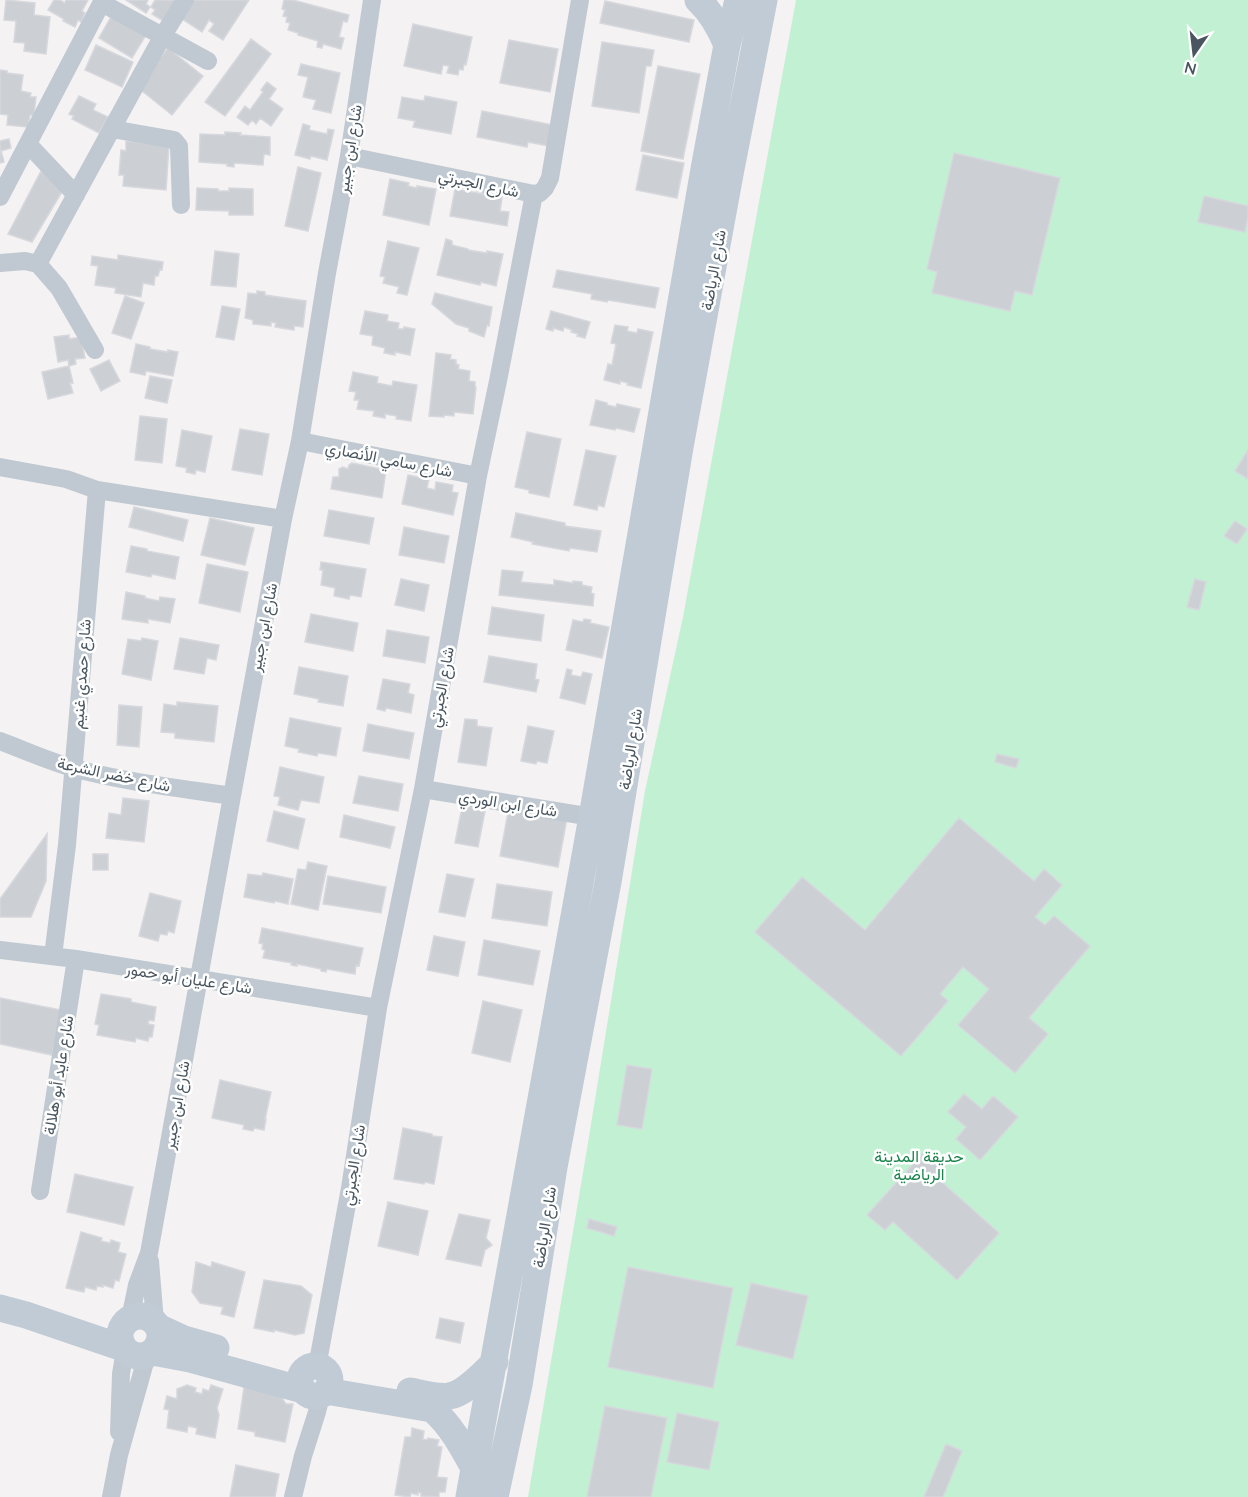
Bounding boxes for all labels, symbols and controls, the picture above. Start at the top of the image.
north arrow [1164,24,1224,84]
text: N [1182,57,1198,80]
street label: شارع ابن جبير [332,103,368,196]
street label: شارع الجبرتي [436,165,521,205]
street label: شارع الرياضة [696,228,732,312]
street label: شارع سامي الأنصاري [323,437,454,485]
street label: شارع ابن جبير [244,581,283,674]
street label: شارع حمدي غنيم [67,618,99,730]
street label: شارع الجبرتي [424,645,462,730]
street label: شارع الرياضة [614,707,648,791]
street label: شارع خضر الشرعة [55,752,172,798]
street label: شارع ابن الوردي [457,785,559,825]
street label: شارع عليان أبو حمور [123,958,254,1000]
street label: شارع عايد أبو هلالة [39,1014,79,1136]
street label: شارع ابن جبير [158,1059,196,1152]
street label: شارع الجبرتي [337,1123,373,1208]
park label: حديقة المدينة الرياضية [874,1146,964,1185]
street label: شارع الرياضة [528,1185,562,1269]

